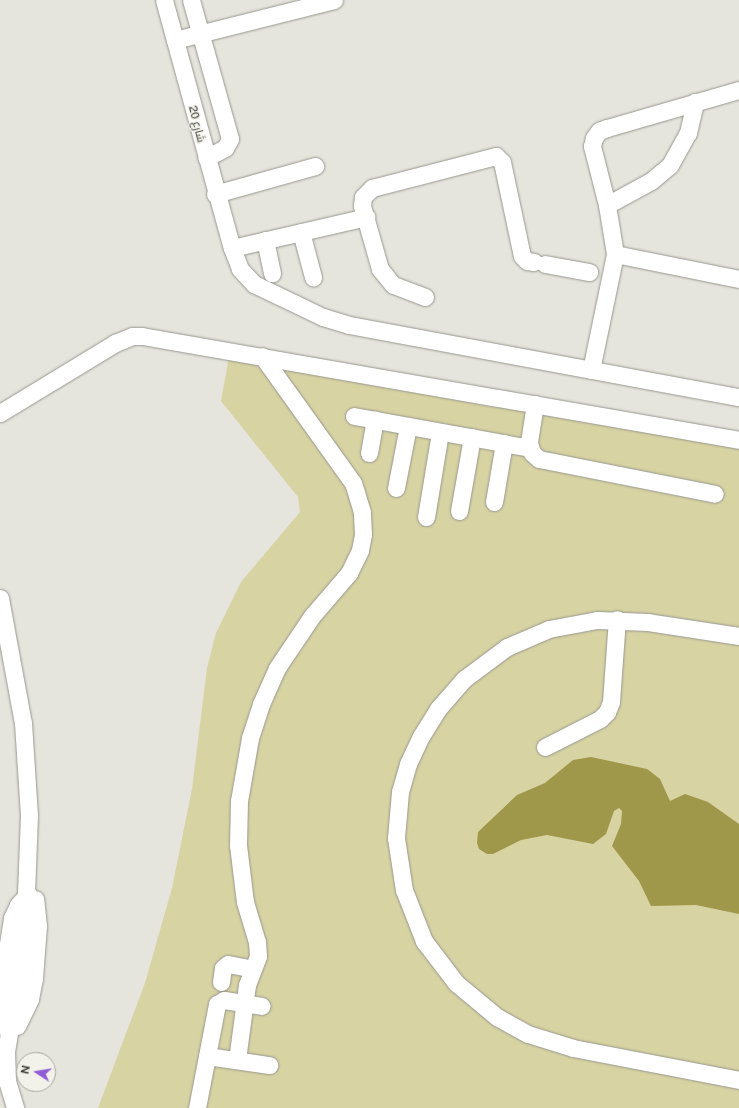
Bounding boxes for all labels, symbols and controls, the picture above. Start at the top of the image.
street label: شارع 20 [186,104,208,144]
north arrow [16,1052,56,1092]
text: N [18,1064,32,1075]

